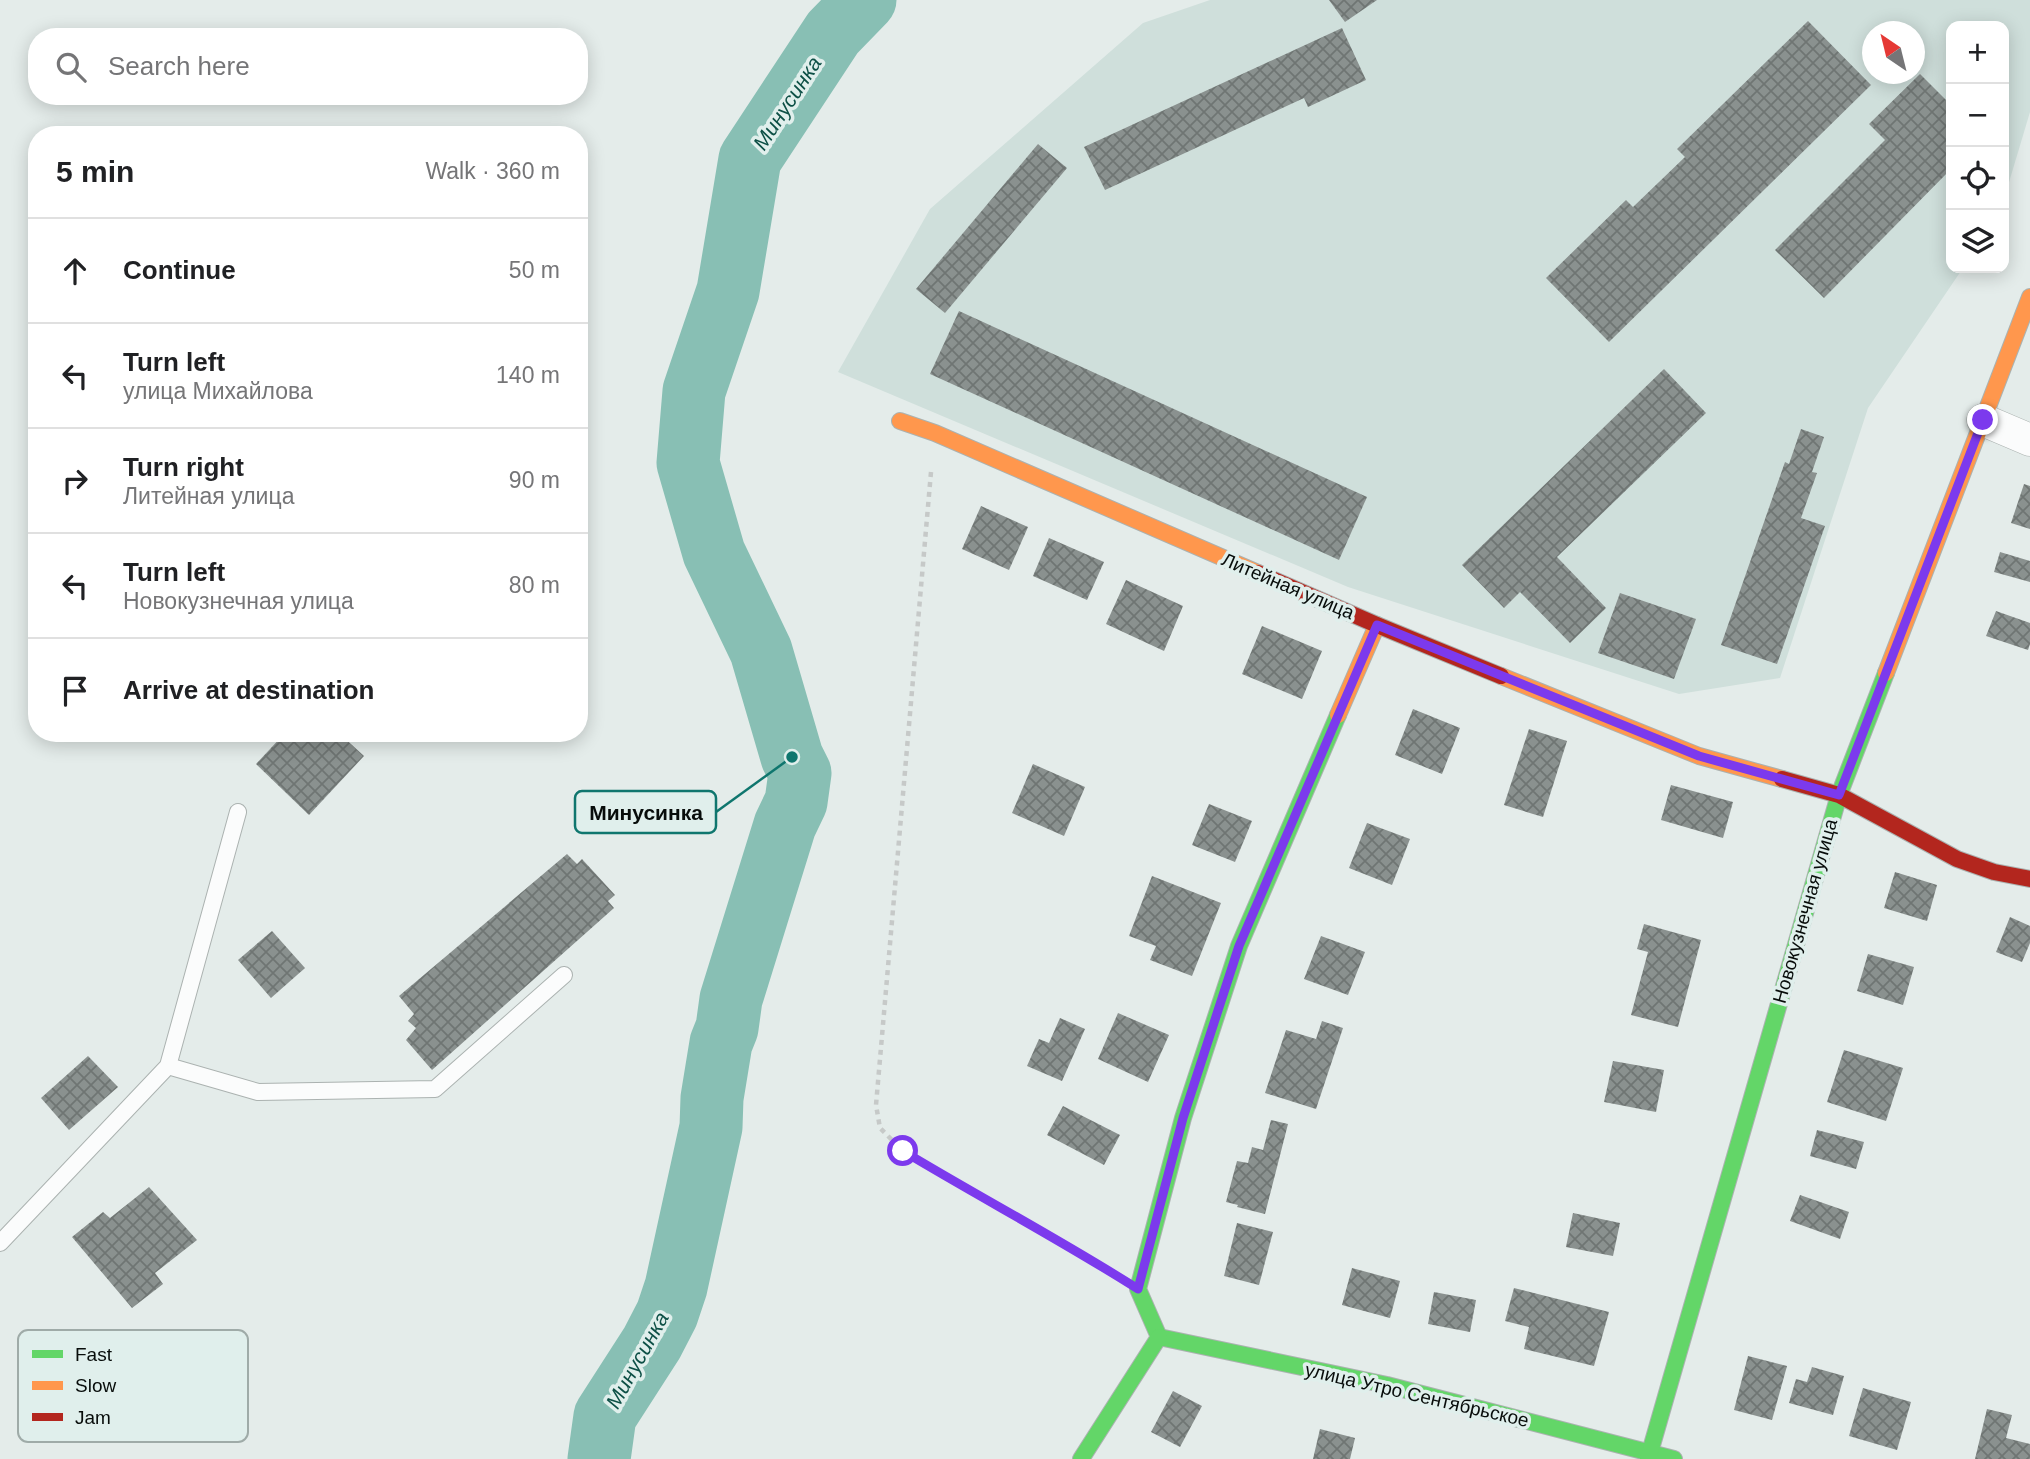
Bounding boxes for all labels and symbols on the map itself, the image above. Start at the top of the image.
north arrow [1862,21,1925,84]
water label: Минусинка [748,52,826,154]
route end [1967,404,1998,435]
street label: Литейная улица [1219,549,1358,624]
callout: Минусинка [575,791,716,833]
text: Минусинка [589,801,703,824]
street label: Новокузнечная улица [1769,816,1841,1006]
route start [887,1135,918,1166]
water label: Минусинка [601,1308,673,1412]
legend [18,1330,248,1442]
text: Fast [75,1344,113,1365]
street label: улица Утро Сентябрьское [1303,1359,1531,1431]
text: Slow [75,1375,116,1396]
text: Jam [75,1407,111,1428]

